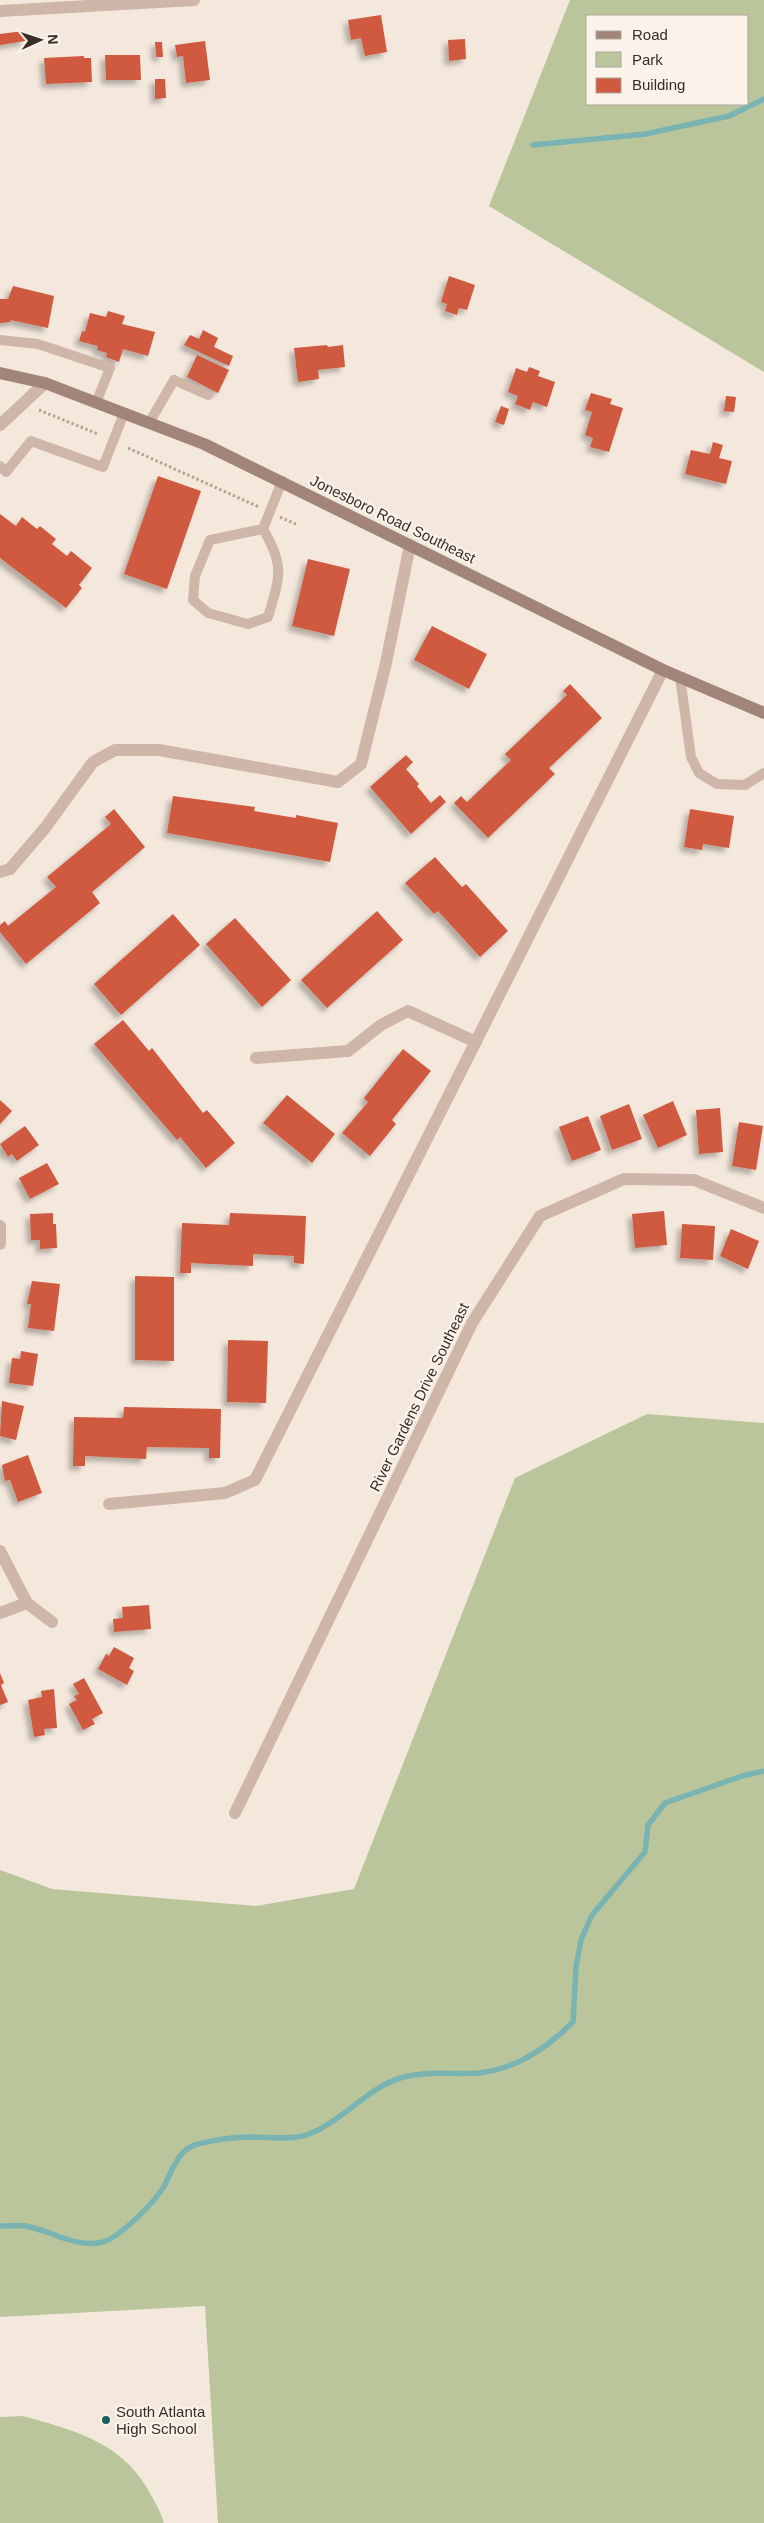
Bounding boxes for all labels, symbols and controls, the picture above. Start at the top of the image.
north arrow [15,15,65,65]
legend [586,15,749,105]
text: Road [632,26,668,43]
text: N [45,34,61,45]
text: Park [632,51,663,68]
text: Building [632,76,685,93]
street label: Jonesboro Road Southeast [308,472,479,567]
street label: River Gardens Drive Southeast [366,1299,473,1494]
place label: South Atlanta High School [116,2403,206,2437]
marker: South Atlanta High School [100,2414,112,2426]

